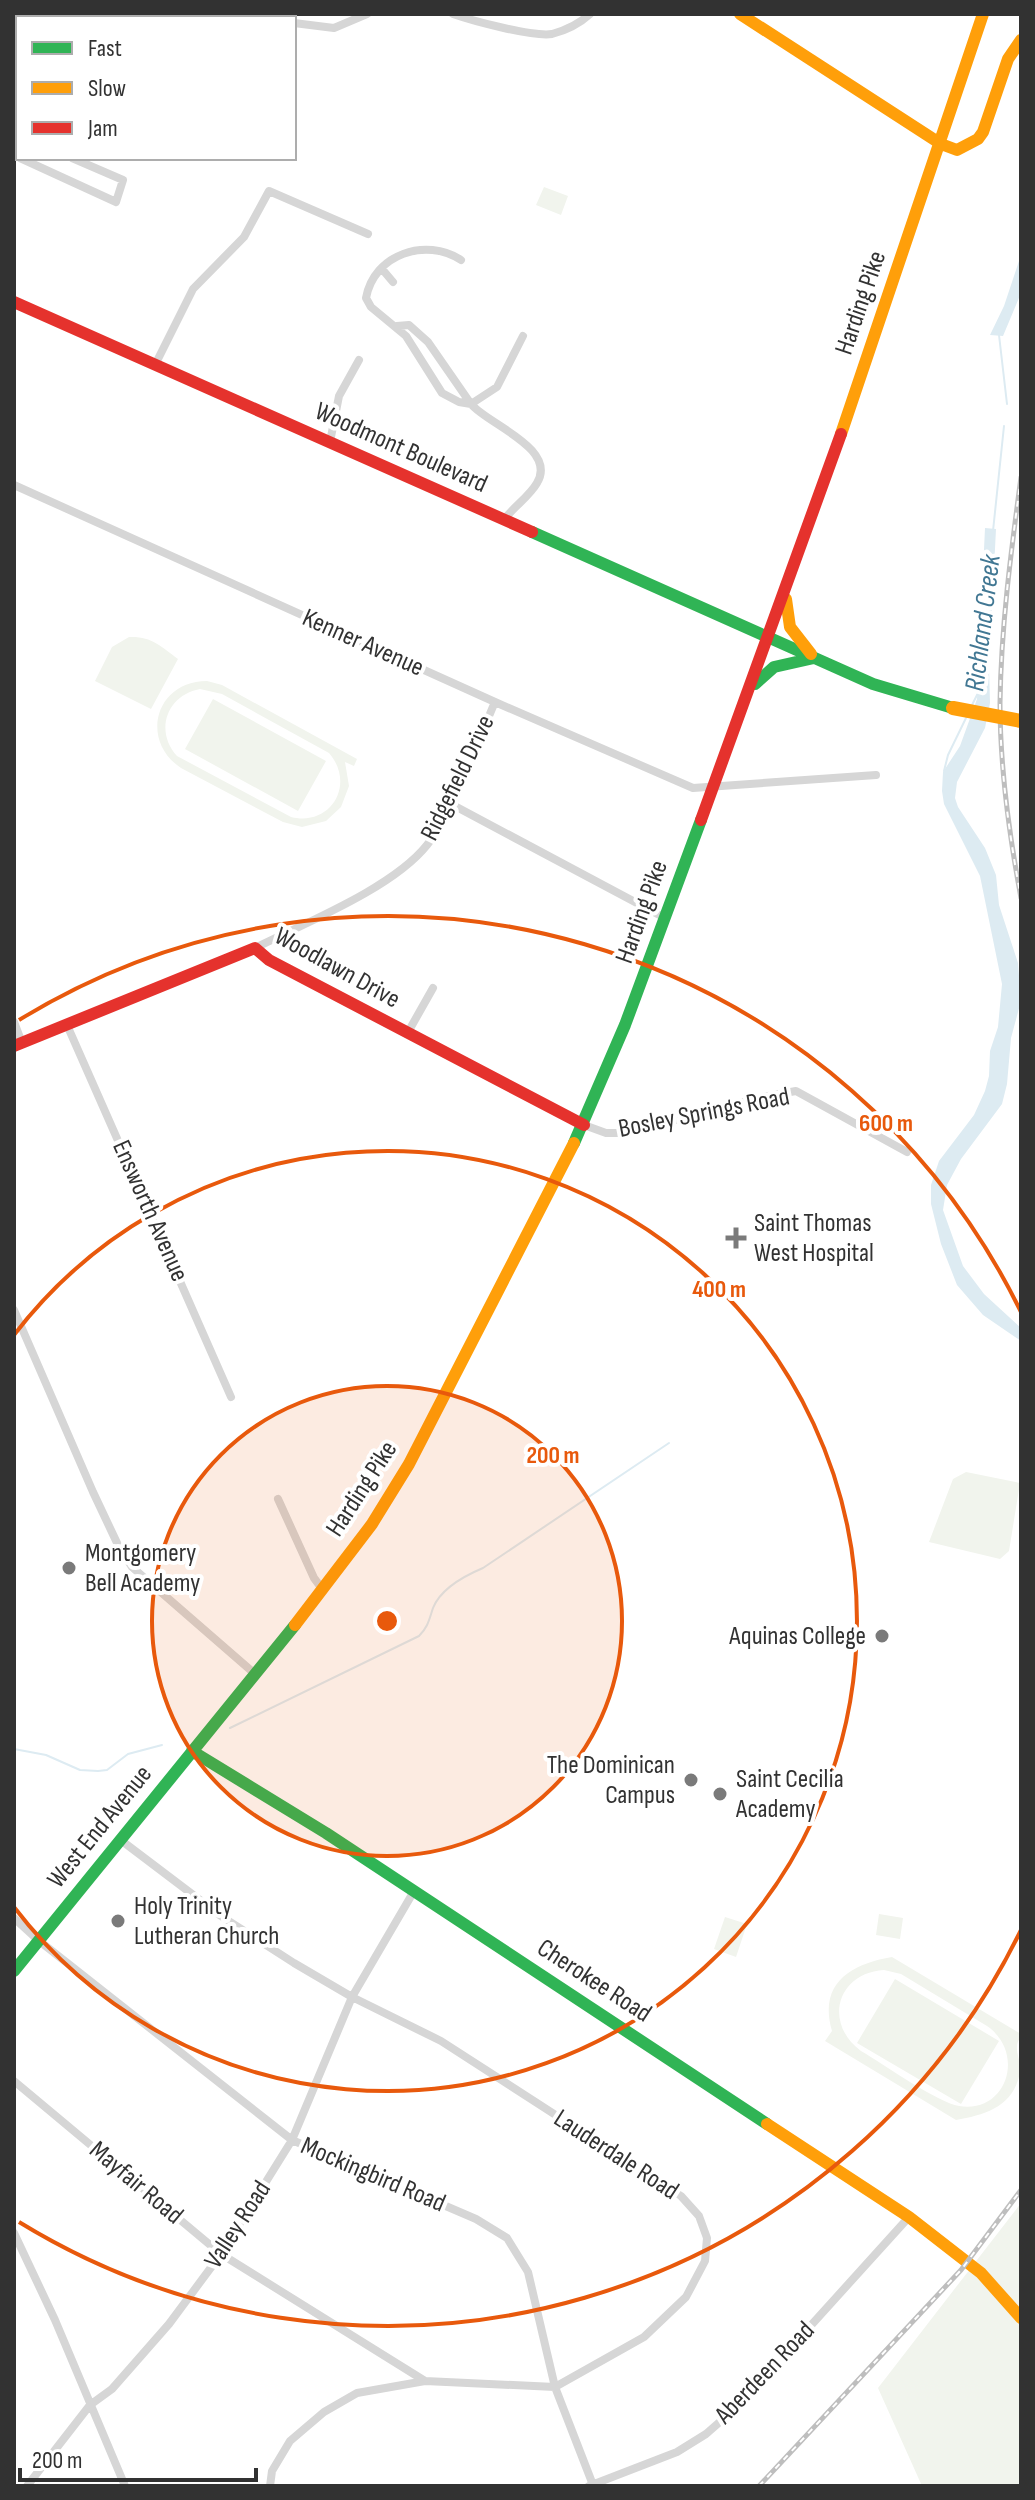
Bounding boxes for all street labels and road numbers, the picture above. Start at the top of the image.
street label: Harding Pike [829,247,893,359]
street label: Woodmont Boulevard [310,396,492,500]
street label: Kenner Avenue [297,602,429,684]
street label: Ridgefield Drive [414,710,502,846]
street label: Harding Pike [609,856,675,968]
street label: Woodlawn Drive [269,921,405,1015]
street label: Bosley Springs Road [616,1081,792,1145]
street label: Ensworth Avenue [105,1136,195,1286]
street label: Harding Pike [320,1436,404,1542]
street label: West End Avenue [41,1759,159,1895]
street label: Cherokee Road [531,1933,657,2029]
street label: Lauderdale Road [548,2103,684,2207]
street label: Mockingbird Road [296,2131,450,2219]
street label: Mayfair Road [83,2135,189,2231]
street label: Valley Road [198,2175,278,2275]
street label: Aberdeen Road [708,2315,821,2431]

